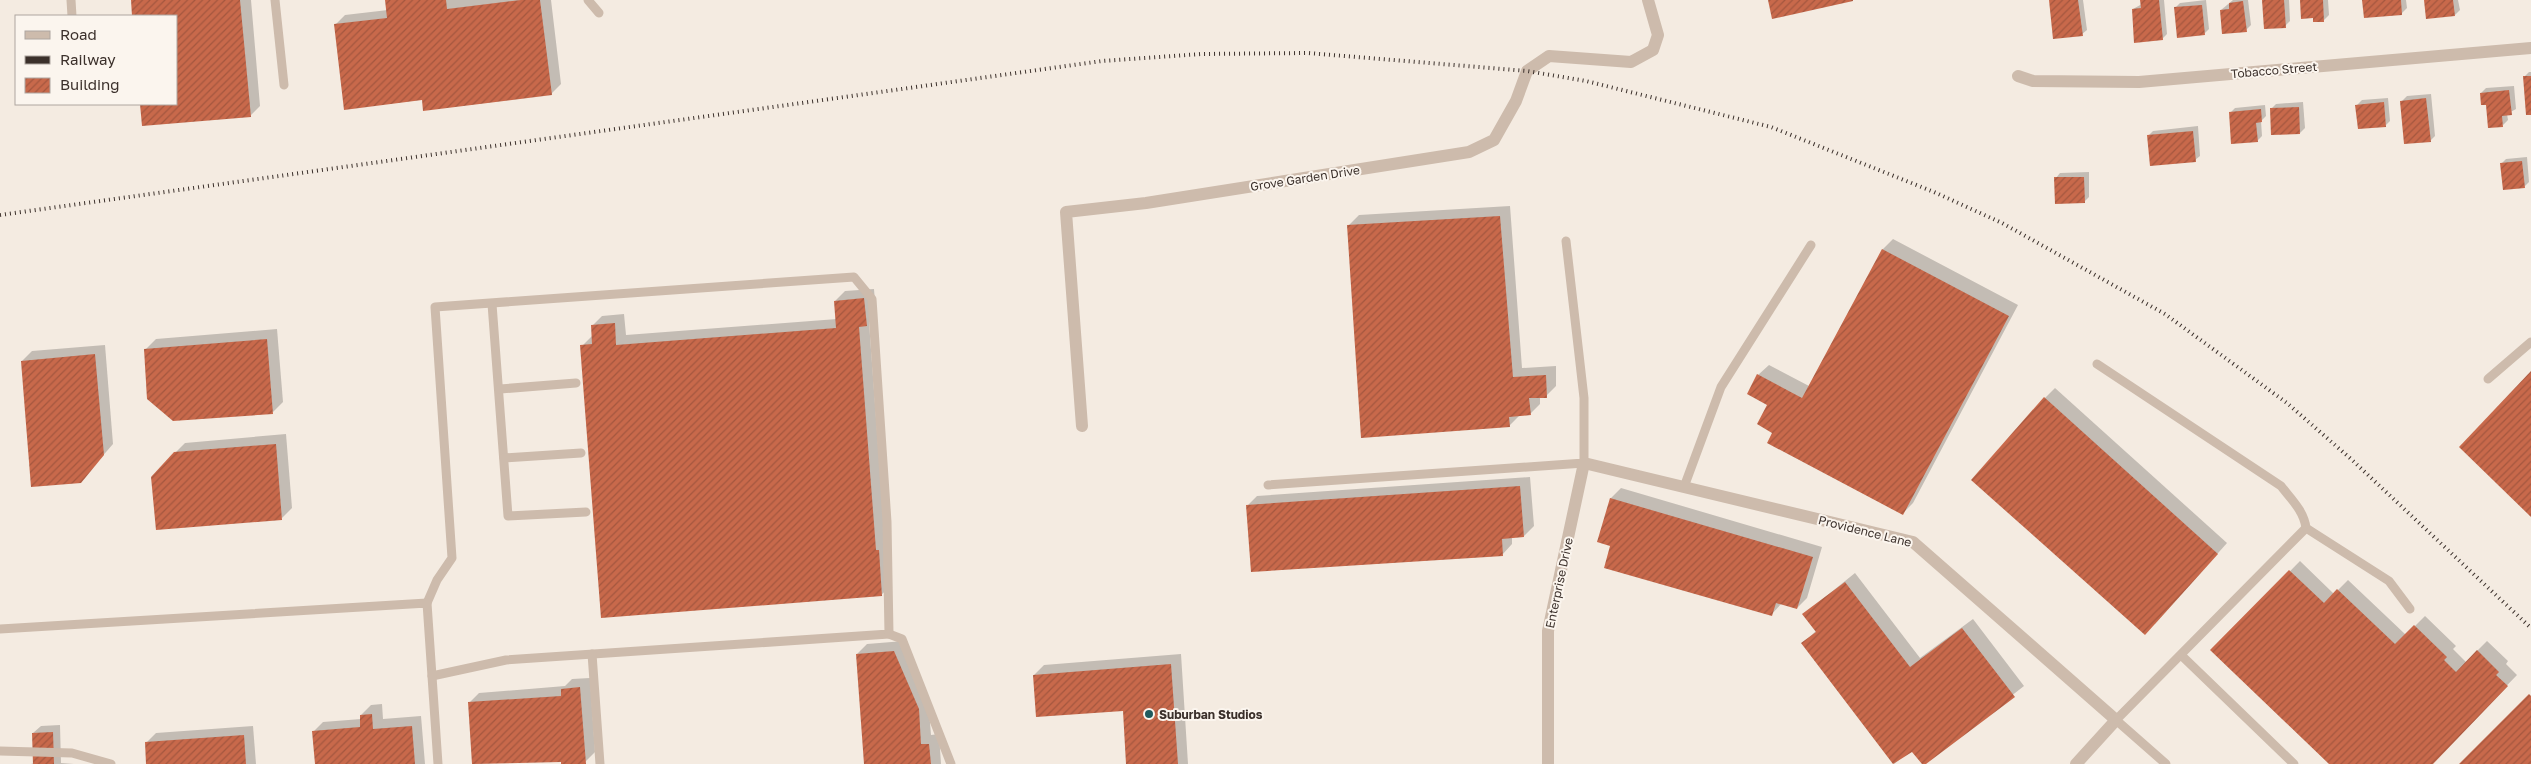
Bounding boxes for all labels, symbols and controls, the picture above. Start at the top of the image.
legend [15,15,178,105]
text: Road [60,25,97,43]
text: Railway [60,50,116,68]
street label: Tobacco Street [2230,59,2318,81]
text: Building [60,75,120,93]
street label: Grove Garden Drive [1249,162,1361,194]
street label: Providence Lane [1817,512,1913,550]
street label: Enterprise Drive [1542,536,1576,630]
place label: Suburban Studios [1159,707,1263,722]
marker: Suburban Studios [1143,708,1155,720]

